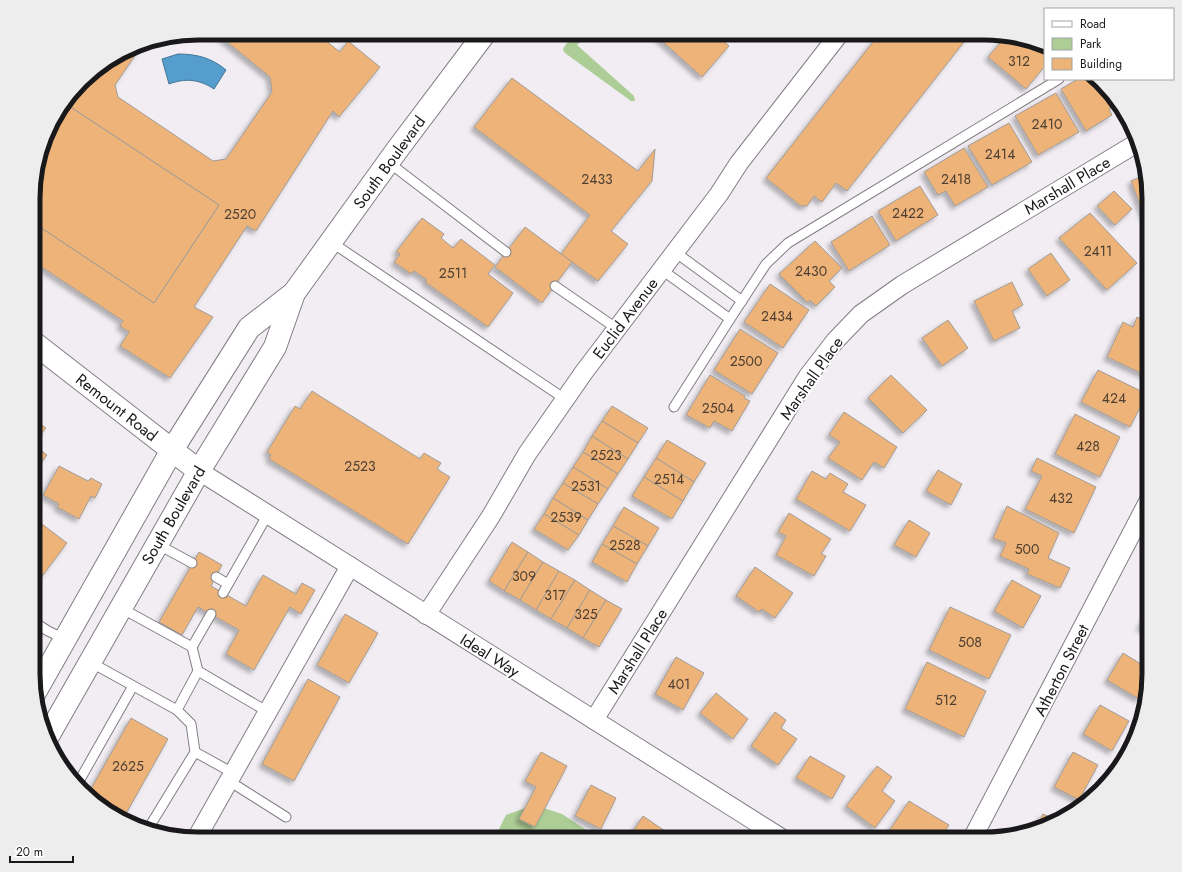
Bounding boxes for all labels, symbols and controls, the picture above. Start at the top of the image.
legend [1044,8,1174,80]
text: Road [1080,15,1106,33]
text: Park [1080,35,1102,53]
house number: 312 [1008,51,1030,71]
text: Building [1080,55,1122,73]
street label: South Boulevard [348,111,431,214]
house number: 2410 [1032,114,1062,134]
house number: 2414 [985,144,1015,164]
street label: Marshall Place [1020,151,1115,220]
house number: 2433 [581,169,613,189]
house number: 2418 [941,169,971,189]
house number: 2422 [892,203,924,223]
house number: 2520 [224,204,256,224]
house number: 2411 [1084,241,1112,261]
house number: 2430 [795,261,827,281]
house number: 2511 [439,263,467,283]
street label: Euclid Avenue [587,273,664,364]
house number: 2434 [761,306,793,326]
street label: Marshall Place [774,332,849,425]
house number: 2500 [730,351,762,371]
street label: Remount Road [71,368,163,447]
house number: 424 [1102,388,1126,408]
house number: 2504 [702,398,734,418]
house number: 428 [1076,436,1100,456]
house number: 2523 [590,445,622,465]
house number: 2523 [344,456,376,476]
street label: South Boulevard [136,462,211,569]
house number: 2514 [654,469,684,489]
house number: 2531 [571,476,601,496]
house number: 432 [1049,488,1073,508]
house number: 2539 [550,507,582,527]
house number: 2528 [609,535,641,555]
house number: 500 [1015,539,1039,559]
house number: 309 [512,566,536,586]
house number: 317 [544,585,566,605]
house number: 325 [574,604,598,624]
street label: Marshall Place [602,604,673,698]
street label: Atherton Street [1028,620,1095,720]
street label: Ideal Way [456,628,525,683]
house number: 508 [958,632,982,652]
house number: 401 [668,674,690,694]
house number: 512 [935,690,957,710]
house number: 2625 [112,756,144,776]
scale bar [10,838,73,864]
text: 20 m [16,843,43,861]

